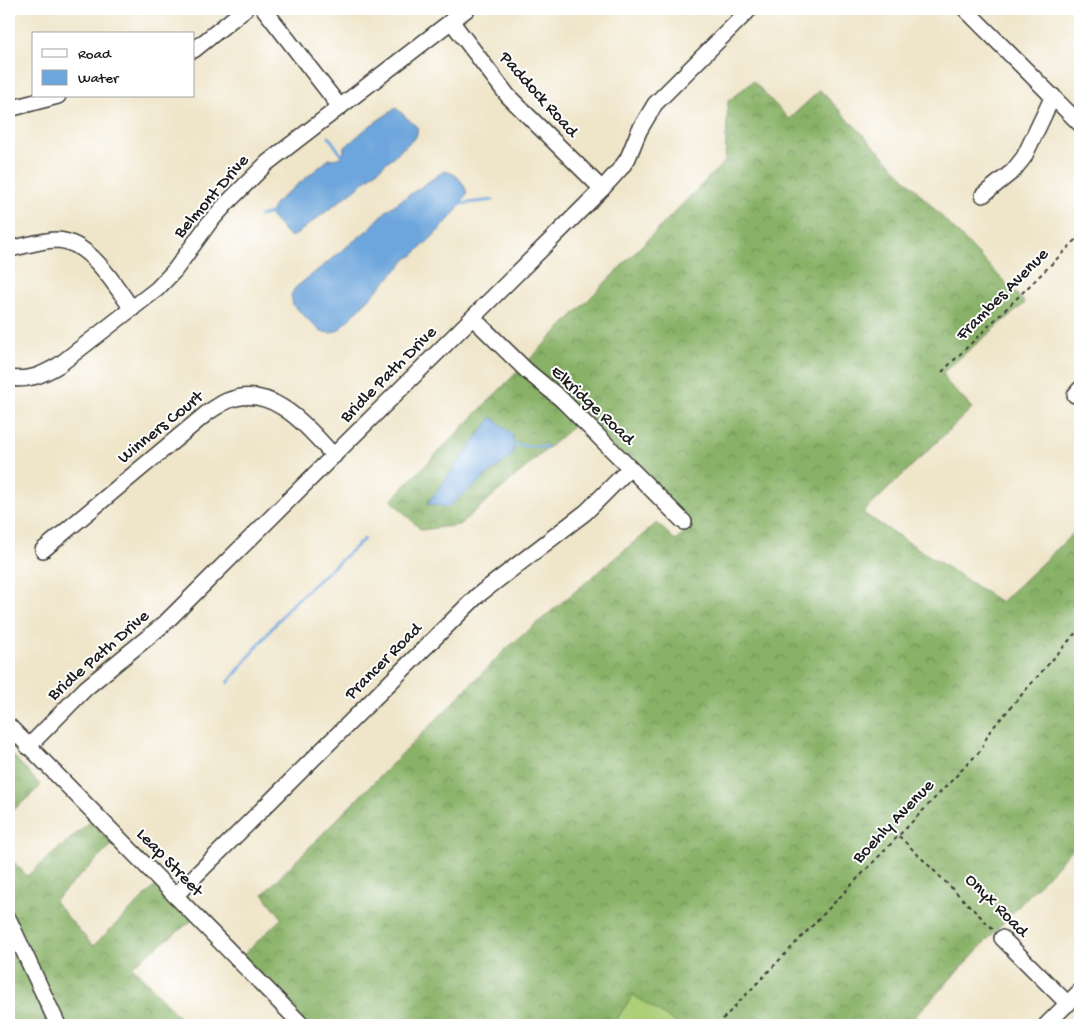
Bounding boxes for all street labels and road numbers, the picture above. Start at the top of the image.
street label: Paddock Road [493,47,583,143]
street label: Belmont Drive [169,150,254,244]
street label: Frambes Avenue [952,244,1054,346]
street label: Bridle Path Drive [336,322,442,428]
street label: Elkridge Road [546,362,639,451]
street label: Winners Court [114,386,209,469]
street label: Bridle Path Drive [43,606,155,707]
street label: Prancer Road [340,618,428,706]
street label: Boehly Avenue [848,775,940,869]
street label: Leap Street [131,824,208,903]
street label: Onyx Road [960,870,1033,943]

